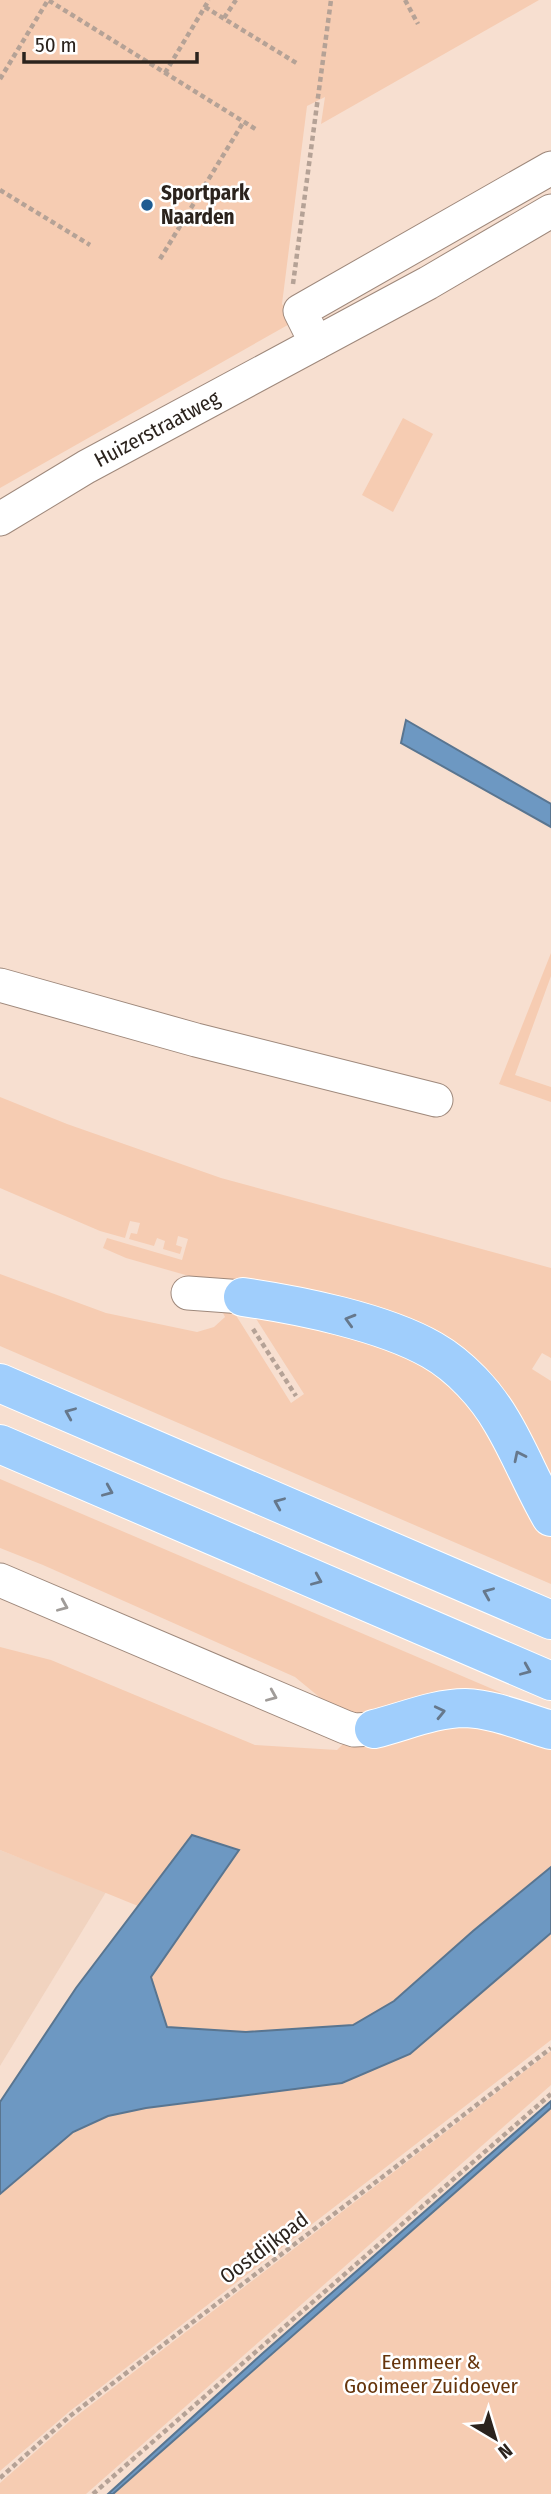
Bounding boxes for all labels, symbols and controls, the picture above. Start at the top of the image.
scale bar [24,21,198,65]
text: 50 m [35,32,77,58]
place label: Sportpark Naarden [161,180,250,230]
marker: Sportpark Naarden [139,197,155,213]
street label: Huizerstraatweg [90,385,224,473]
one-way arrow [344,1313,356,1328]
one-way arrow [65,1407,78,1421]
one-way arrow [514,1451,528,1463]
one-way arrow [101,1482,113,1496]
one-way arrow [274,1497,287,1511]
one-way arrow [310,1572,322,1586]
one-way arrow [483,1587,495,1601]
one-way arrow [56,1598,68,1612]
one-way arrow [519,1662,531,1676]
one-way arrow [265,1687,277,1701]
one-way arrow [434,1706,446,1721]
street label: Oostdijkpad [215,2206,313,2290]
park label: Eemmeer & Gooimeer Zuidoever [344,2349,519,2399]
north arrow [460,2403,530,2473]
text: N [494,2438,517,2464]

